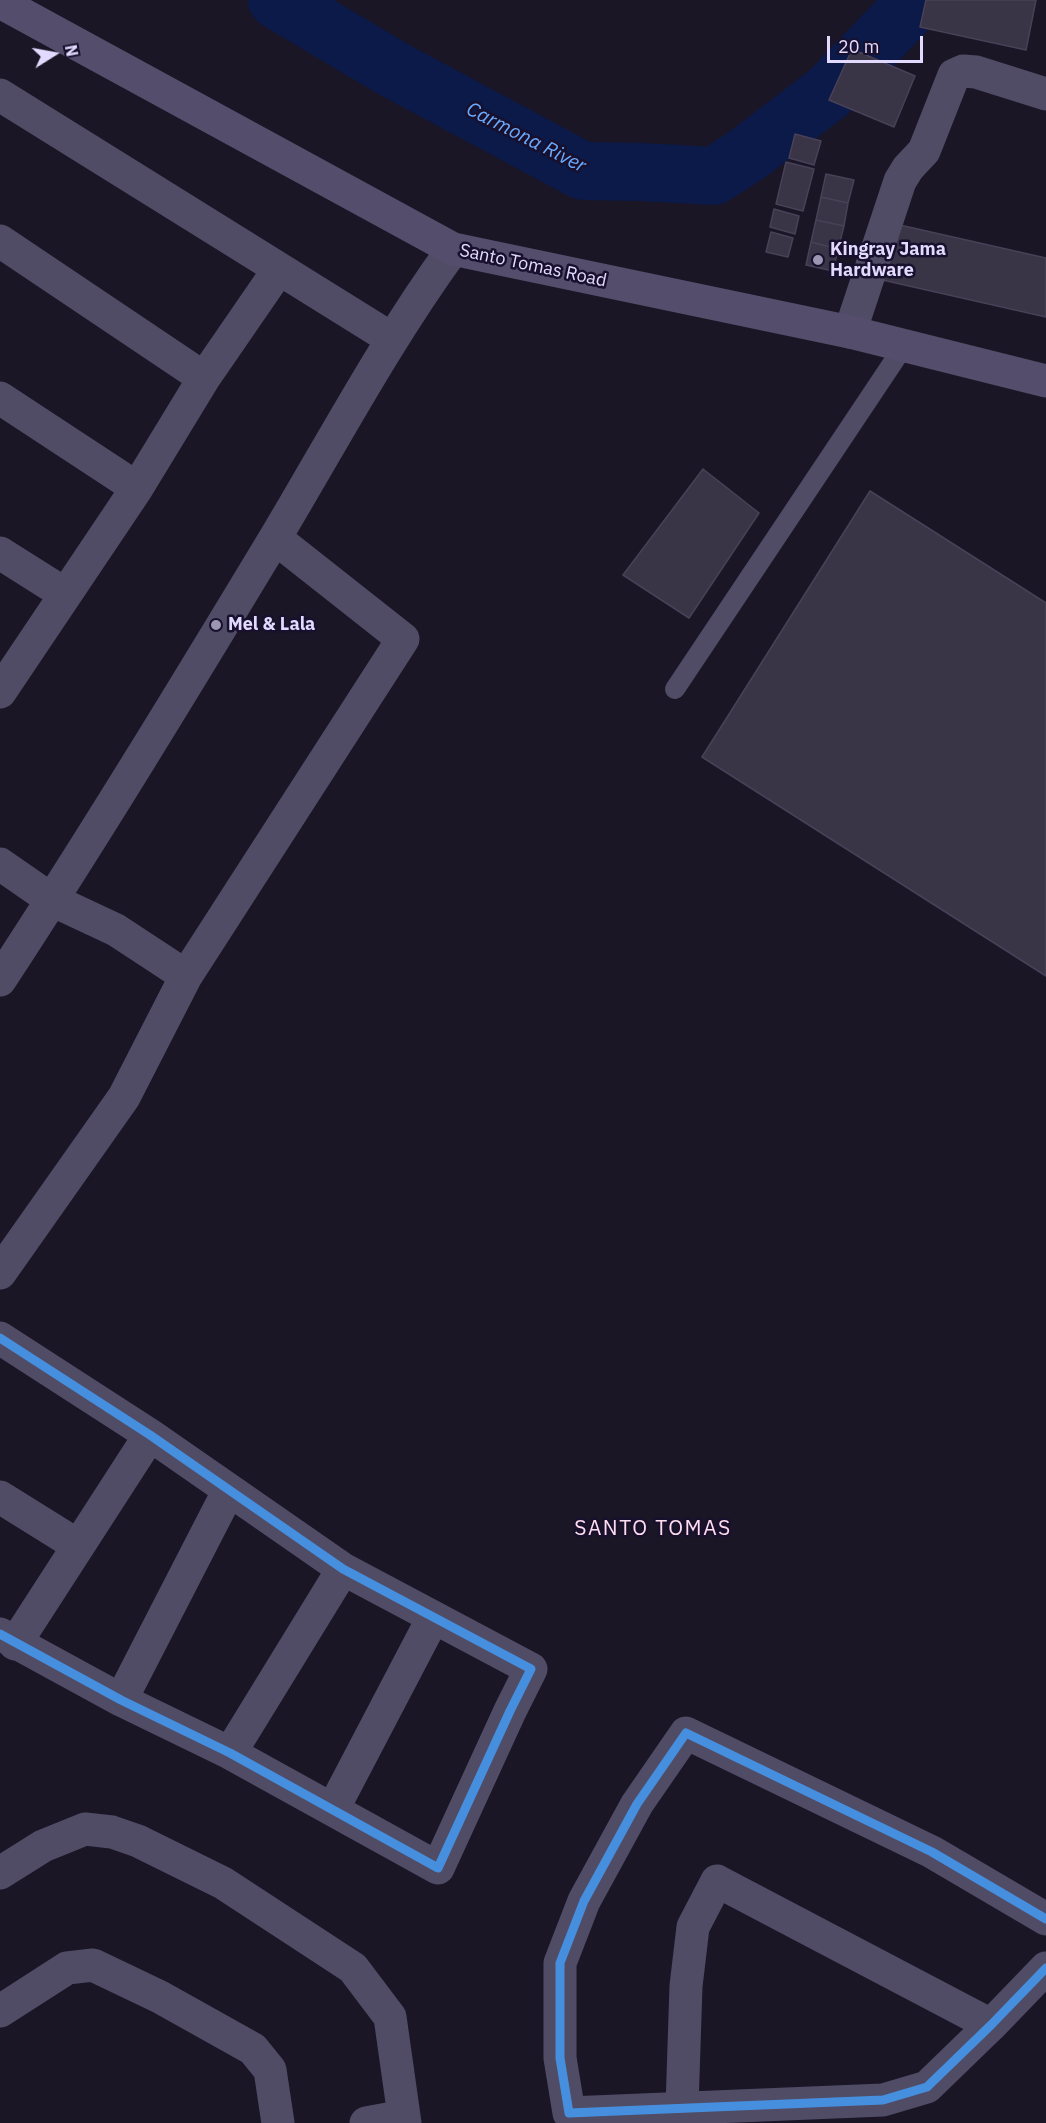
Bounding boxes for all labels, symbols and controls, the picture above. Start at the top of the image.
north arrow [24,24,84,84]
scale bar [830,24,926,62]
text: 20 m [838,35,880,58]
text: N [61,43,83,58]
water label: Carmona River [462,98,590,178]
place label: Kingray Jama Hardware [830,239,946,282]
street label: Santo Tomas Road [457,240,609,292]
marker: Kingray Jama Hardware [811,253,825,267]
place label: Mel & Lala [228,614,315,636]
marker: Mel & Lala [209,618,223,632]
district label: SANTO TOMAS [574,1516,732,1542]

